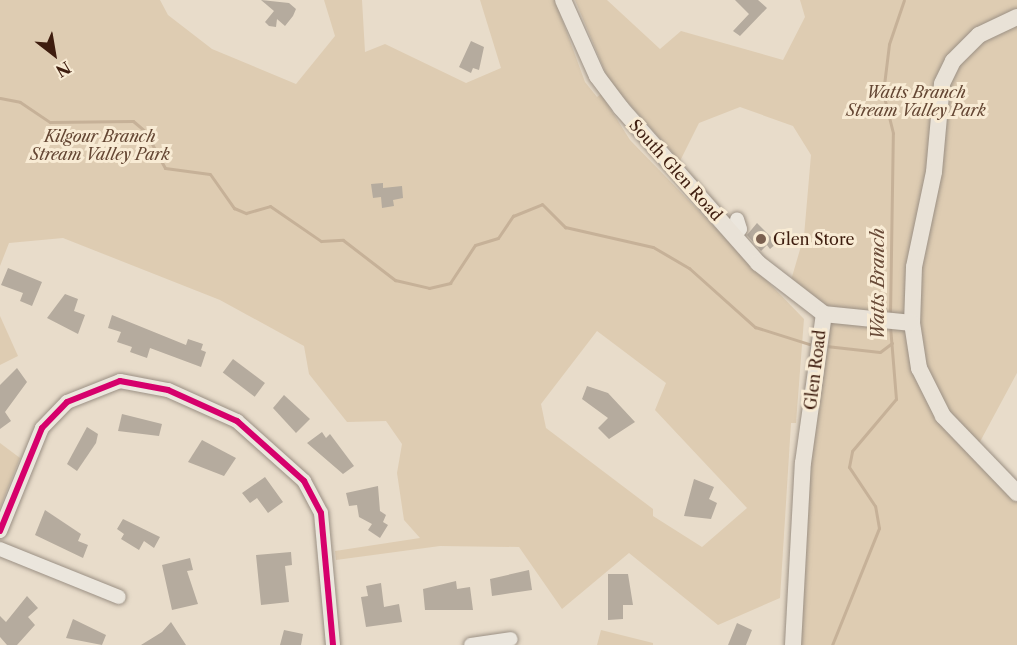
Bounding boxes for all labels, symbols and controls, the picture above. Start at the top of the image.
north arrow [24,24,84,84]
text: N [52,57,74,82]
park label: Watts Branch Stream Valley Park [846,82,986,120]
street label: South Glen Road [625,115,727,225]
park label: Kilgour Branch Stream Valley Park [30,126,170,164]
water label: Watts Branch [867,228,889,340]
place label: Glen Store [773,229,854,249]
marker: Glen Store [754,232,768,246]
street label: Glen Road [801,329,829,411]

